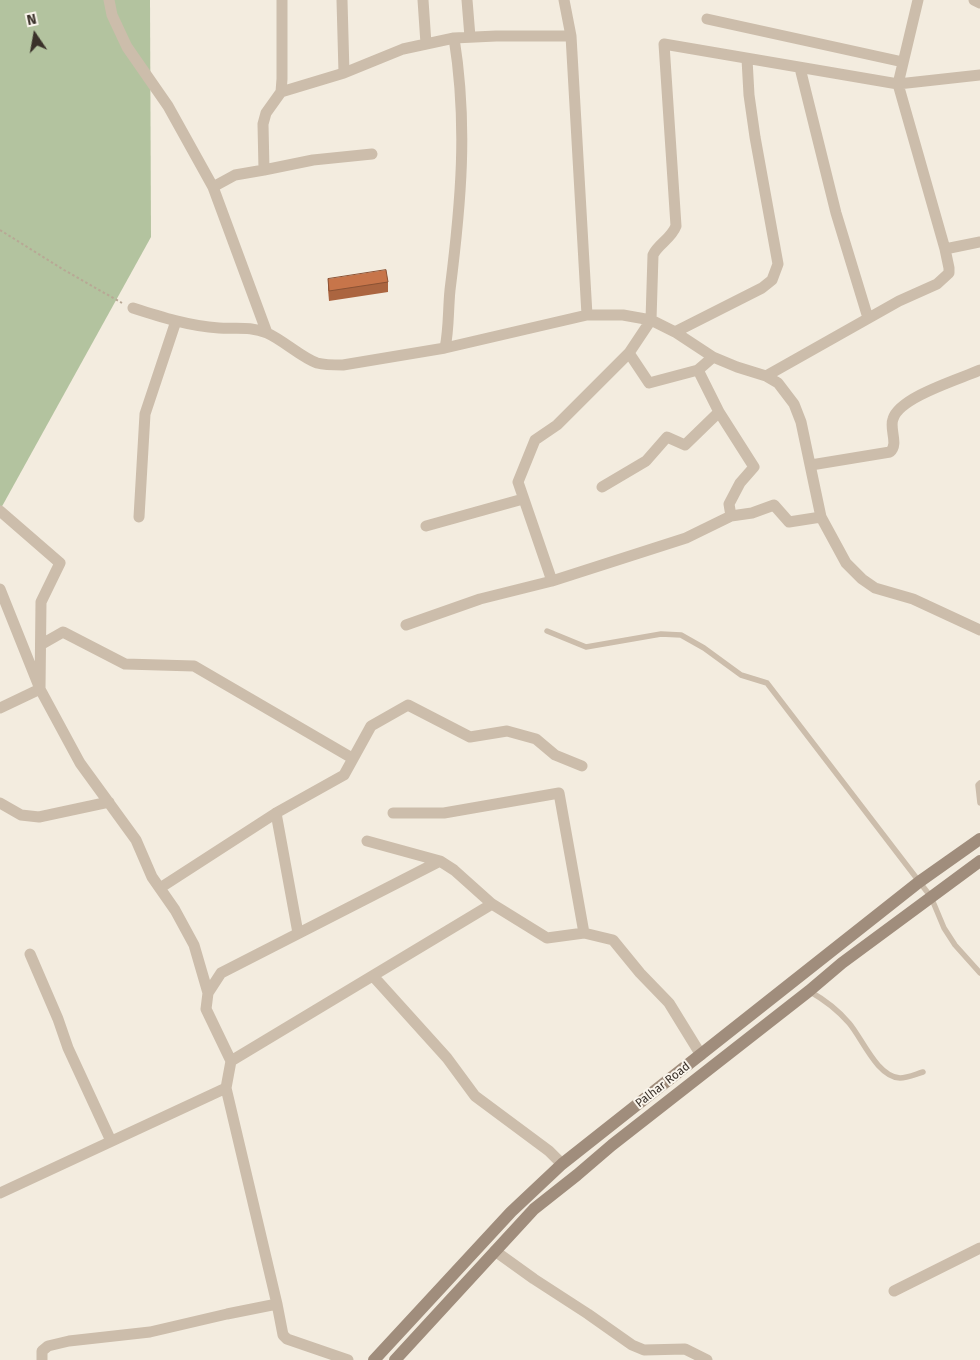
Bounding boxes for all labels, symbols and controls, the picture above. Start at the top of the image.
north arrow [10,10,60,60]
text: N [25,11,38,29]
street label: Palhar Road [633,1059,693,1111]

